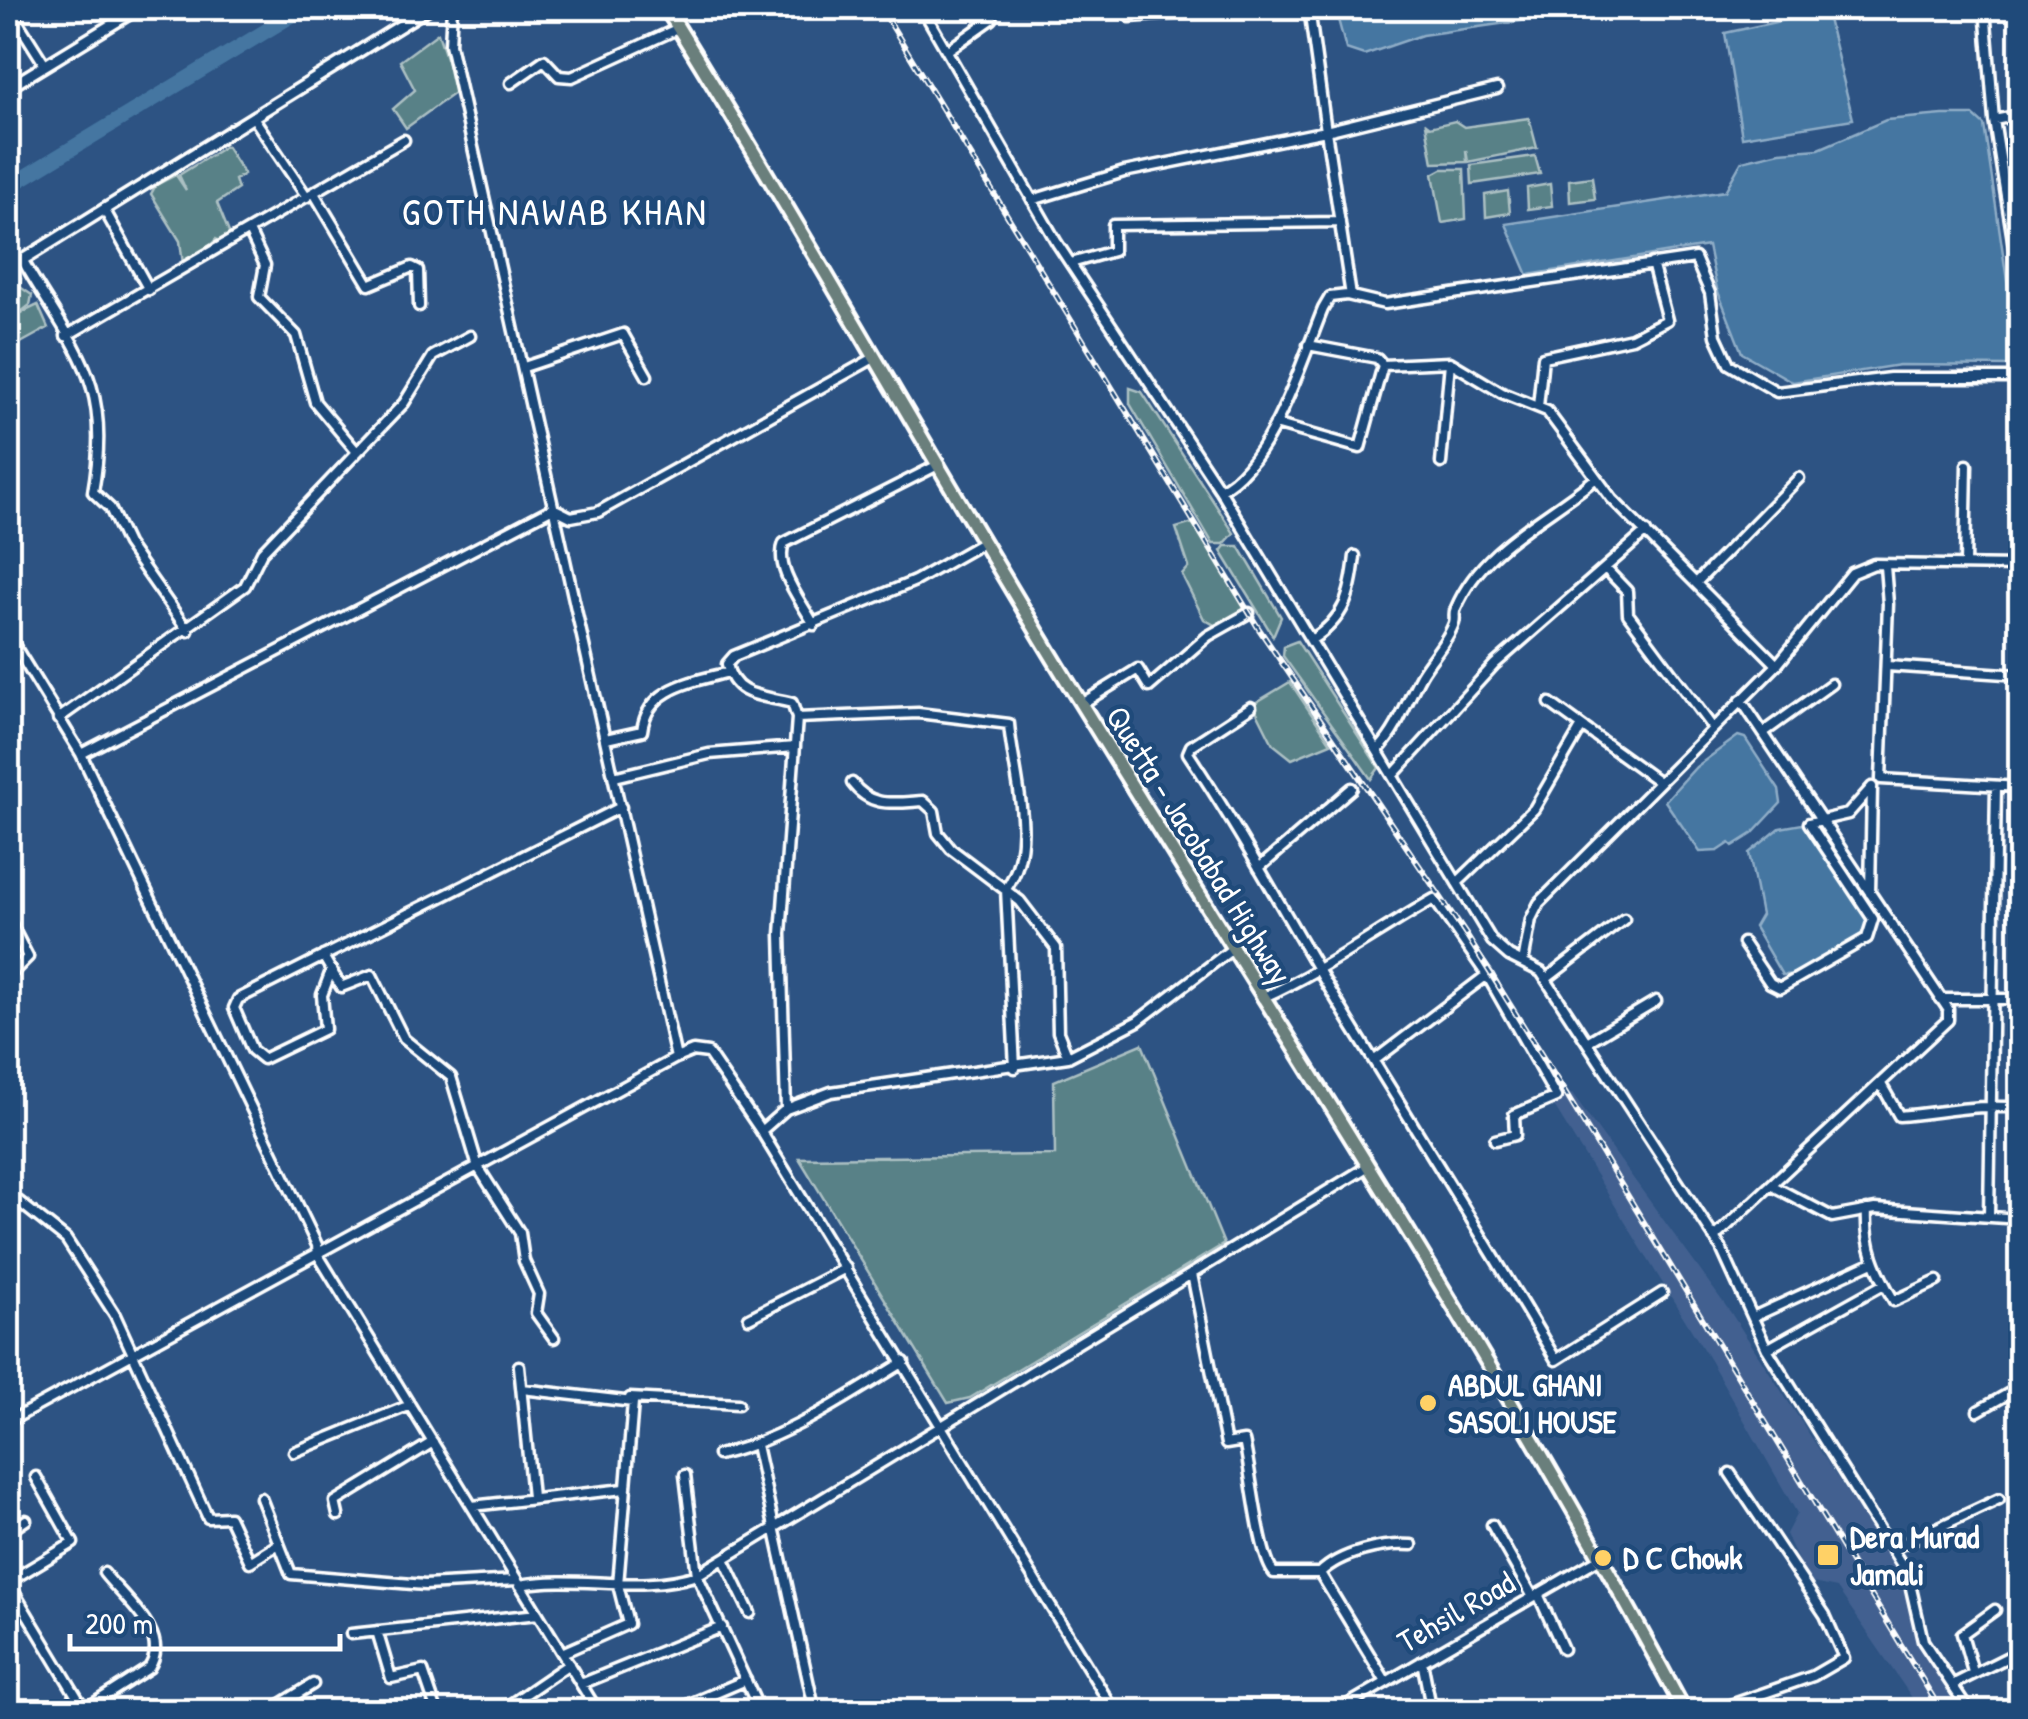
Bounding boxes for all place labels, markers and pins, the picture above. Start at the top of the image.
place label: ABDUL GHANI SASOLI HOUSE [1448,1363,1618,1443]
marker: ABDUL GHANI SASOLI HOUSE [1417,1392,1439,1414]
place label: Dera Murad Jamali [1850,1515,1980,1595]
place label: D C Chowk [1623,1536,1743,1579]
marker: Dera Murad Jamali [1815,1542,1841,1568]
marker: D C Chowk [1592,1547,1614,1569]

